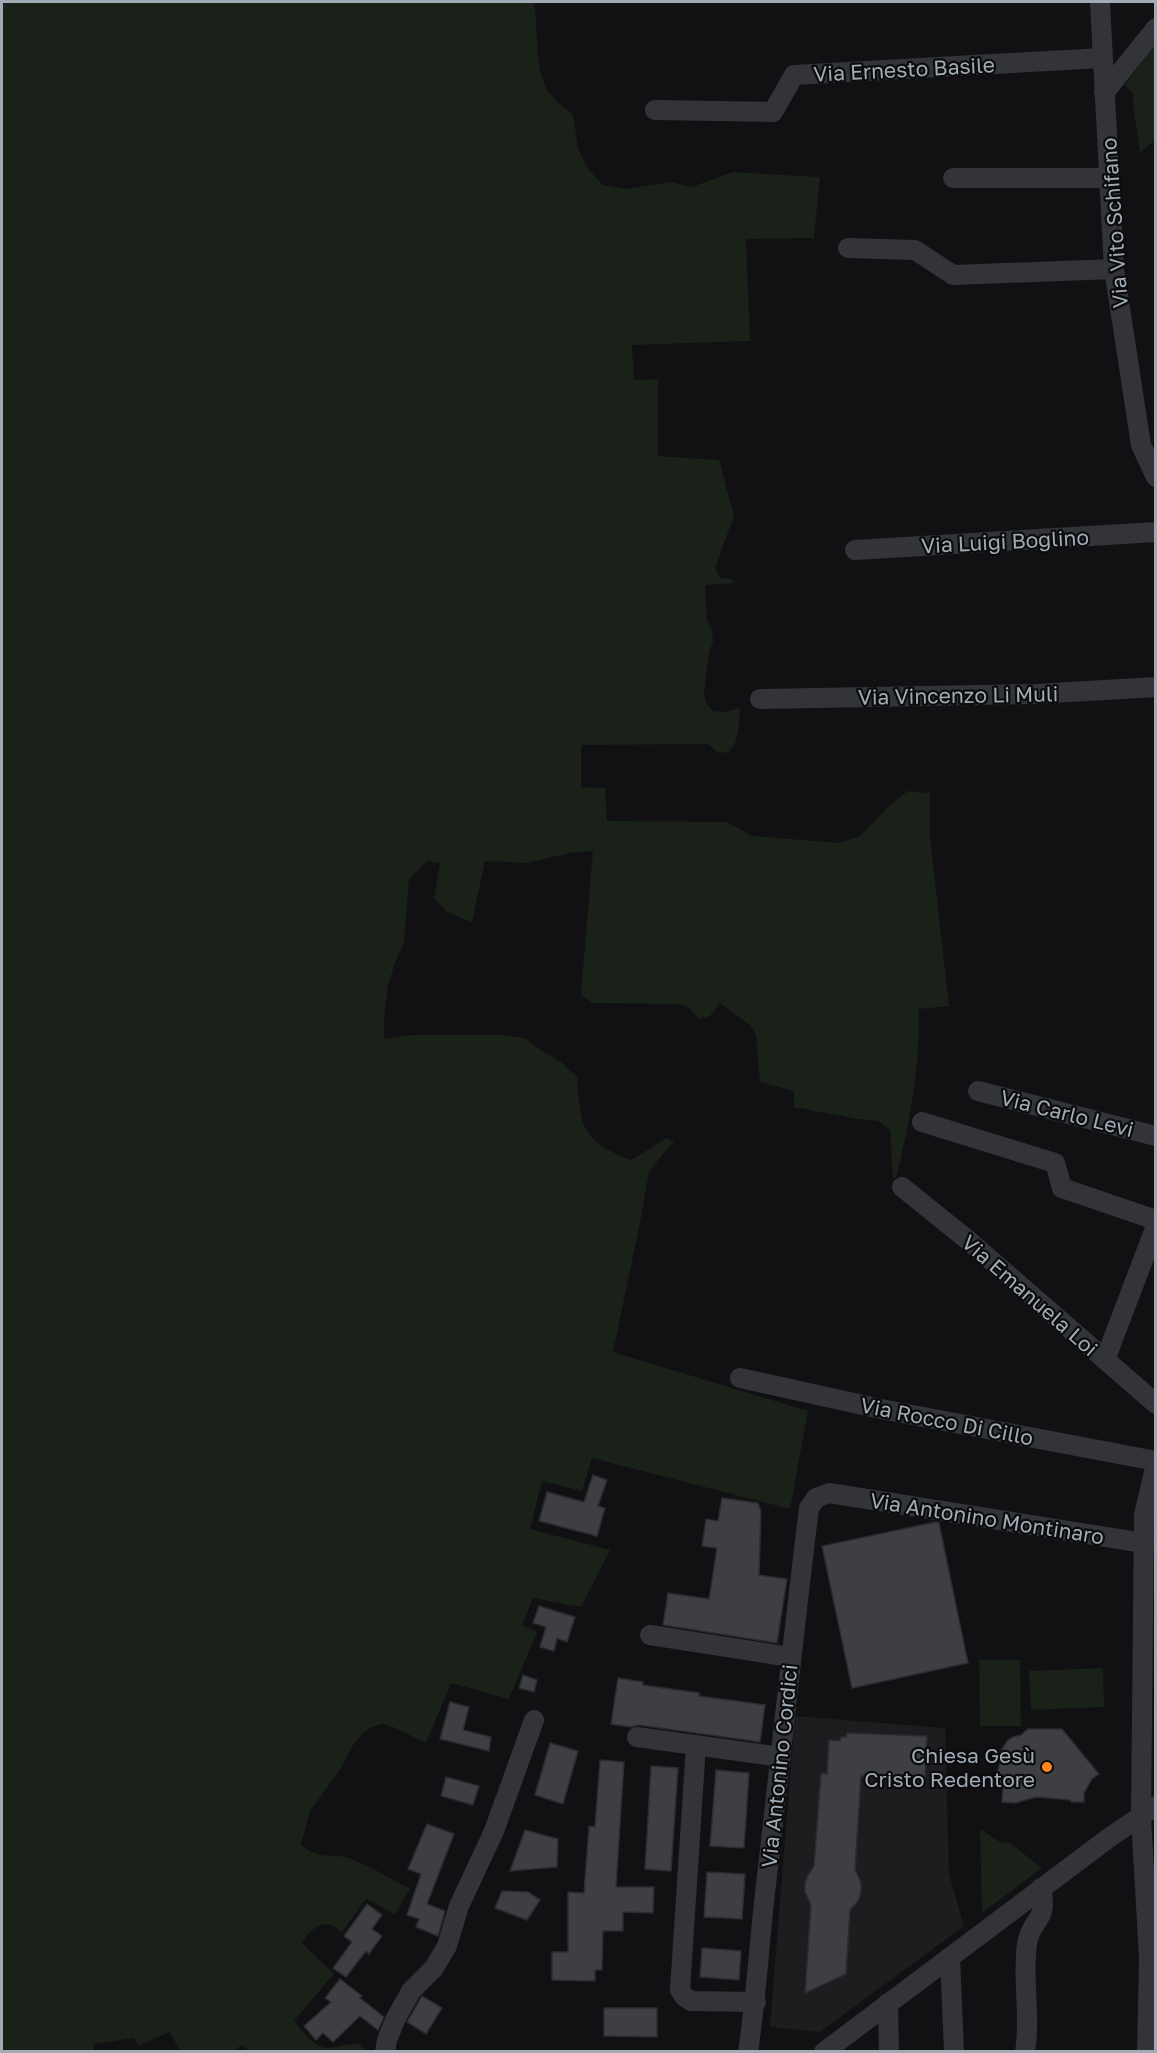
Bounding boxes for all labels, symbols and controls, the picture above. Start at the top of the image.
street label: Via Ernesto Basile [813,51,995,87]
street label: Via Vito Schifano [1095,137,1133,309]
street label: Via Luigi Boglino [920,524,1090,558]
street label: Via Vincenzo Li Muli [858,680,1058,710]
street label: Via Carlo Levi [998,1084,1136,1142]
street label: Via Emanuela Loi [957,1229,1103,1361]
street label: Via Rocco Di Cillo [858,1391,1036,1451]
street label: Via Antonino Montinaro [868,1487,1106,1549]
street label: Via Antonino Cordici [755,1663,803,1869]
place label: Chiesa Gesù Cristo Redentore [864,1742,1035,1792]
marker: Chiesa Gesù Cristo Redentore [1040,1760,1054,1774]

